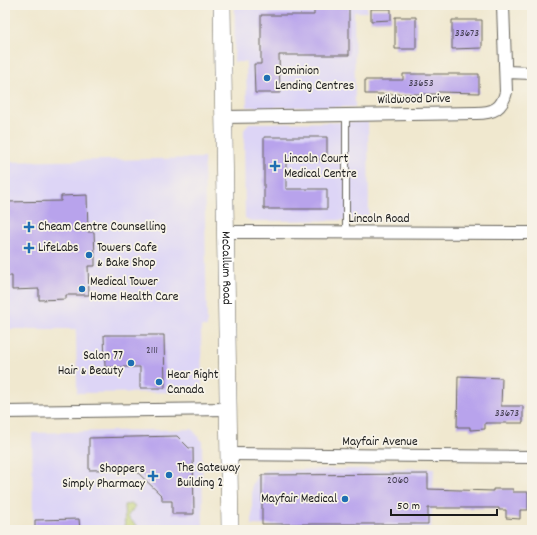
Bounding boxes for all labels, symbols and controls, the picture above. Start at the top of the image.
house number: 33673 [455,26,479,42]
place label: Dominion Lending Centres [275,62,354,96]
marker: Dominion Lending Centres [262,73,272,83]
house number: 33653 [408,76,434,92]
street label: Wildwood Drive [377,90,451,110]
place label: Lincoln Court Medical Centre [284,150,357,184]
marker: Lincoln Court Medical Centre [269,160,281,172]
street label: Lincoln Road [348,210,410,229]
place label: Cheam Centre Counselling [38,218,166,237]
marker: Cheam Centre Counselling [23,221,35,233]
street label: McCallum Road [216,231,236,305]
place label: LifeLabs [38,239,79,258]
place label: Towers Cafe & Bake Shop [97,239,157,273]
marker: LifeLabs [23,242,35,254]
marker: Towers Cafe & Bake Shop [84,250,94,260]
place label: Medical Tower Home Health Care [90,273,179,307]
marker: Medical Tower Home Health Care [77,284,87,294]
house number: 2111 [146,343,158,359]
place label: Salon 77 Hair & Beauty [58,347,124,381]
marker: Salon 77 Hair & Beauty [126,358,136,368]
place label: Hear Right Canada [167,366,219,400]
marker: Hear Right Canada [154,377,164,387]
house number: 33673 [495,406,519,422]
street label: Mayfair Avenue [342,433,418,452]
place label: The Gateway Building 2 [177,459,240,493]
place label: Shoppers Simply Pharmacy [62,460,146,494]
marker: The Gateway Building 2 [164,470,174,480]
marker: Shoppers Simply Pharmacy [148,471,158,481]
house number: 2060 [387,473,409,489]
place label: Mayfair Medical [261,490,337,509]
scale bar [391,491,497,517]
marker: Mayfair Medical [340,494,350,504]
text: 50 m [397,498,420,515]

